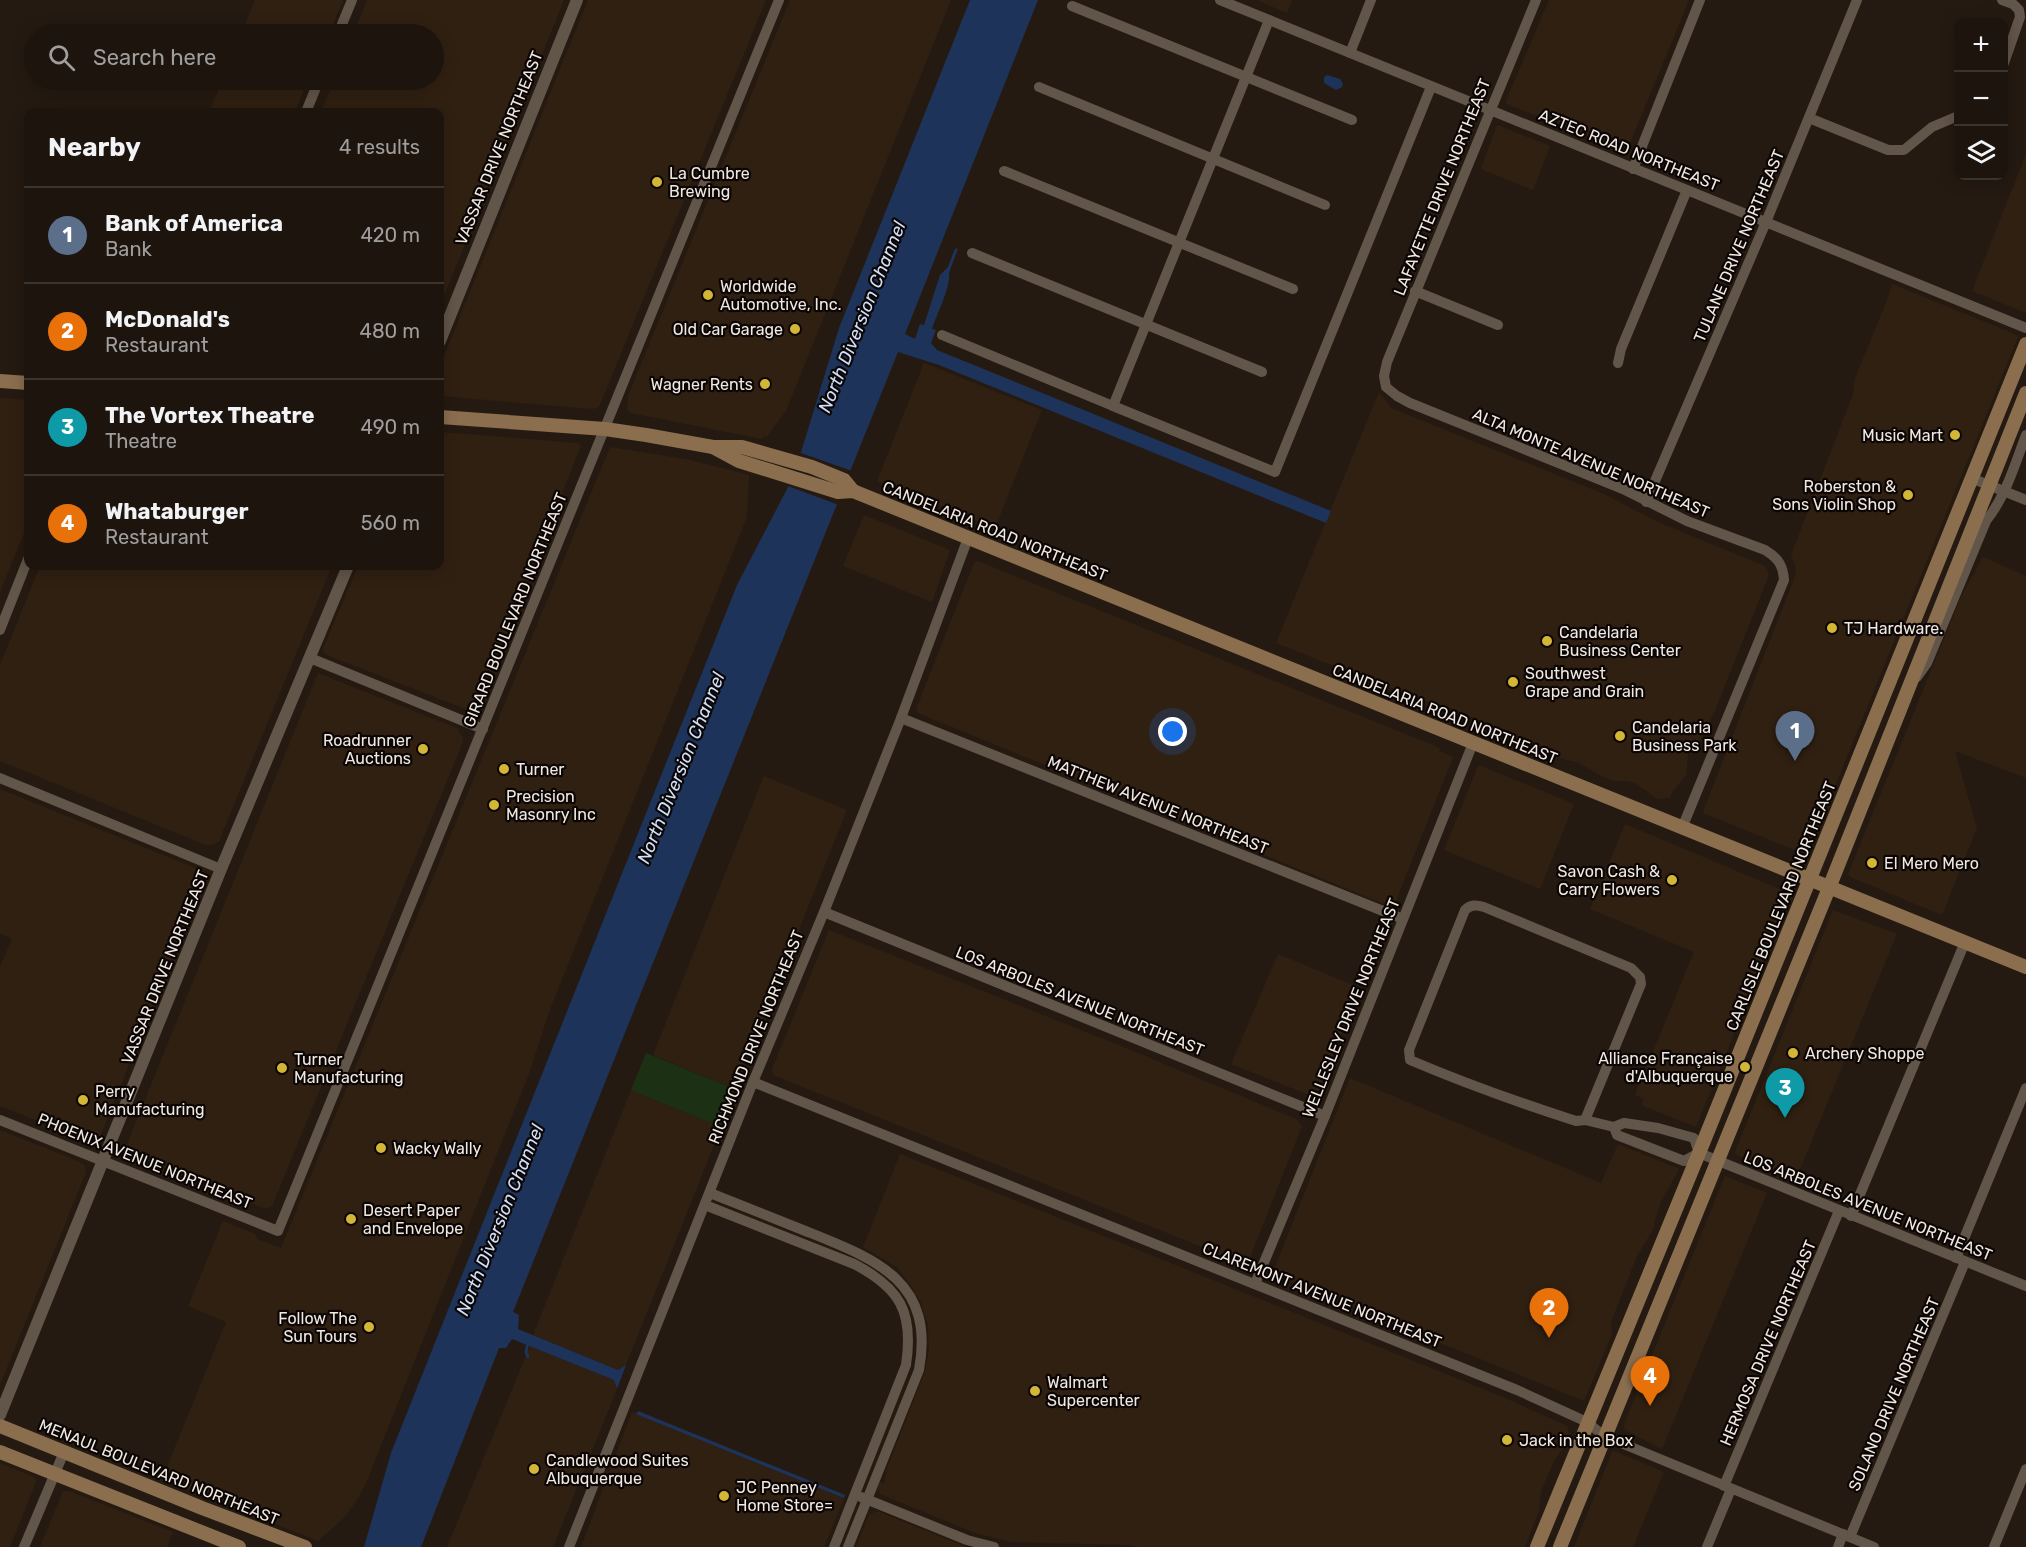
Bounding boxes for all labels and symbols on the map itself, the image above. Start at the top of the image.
street label: VASSAR DRIVE NORTHEAST [451,48,547,248]
street label: LAFAYETTE DRIVE NORTHEAST [1390,76,1494,298]
street label: AZTEC ROAD NORTHEAST [1536,105,1722,195]
street label: TULANE DRIVE NORTHEAST [1690,147,1788,345]
place label: La Cumbre Brewing [669,164,750,201]
marker: La Cumbre Brewing [650,175,664,189]
water label: North Diversion Channel [814,218,911,416]
place label: Worldwide Automotive, Inc. [720,277,842,314]
marker: Worldwide Automotive, Inc. [701,288,715,302]
place label: Old Car Garage [673,320,783,339]
marker: Old Car Garage [788,322,802,336]
place label: Wagner Rents [651,375,753,394]
marker: Wagner Rents [758,377,772,391]
street label: ALTA MONTE AVENUE NORTHEAST [1470,404,1712,522]
place label: Music Mart [1862,426,1943,445]
marker: Music Mart [1948,428,1962,442]
street label: CANDELARIA ROAD NORTHEAST [880,477,1110,585]
place label: Roberston & Sons Violin Shop [1772,477,1896,514]
marker: Roberston & Sons Violin Shop [1901,488,1915,502]
street label: GIRARD BOULEVARD NORTHEAST [459,490,571,730]
place label: TJ Hardware. [1844,619,1943,638]
marker: TJ Hardware. [1825,621,1839,635]
place label: Candelaria Business Center [1559,623,1681,660]
marker: Candelaria Business Center [1540,634,1554,648]
street label: CANDELARIA ROAD NORTHEAST [1330,660,1560,768]
place label: Southwest Grape and Grain [1525,664,1644,701]
water label: North Diversion Channel [633,669,730,867]
marker: Southwest Grape and Grain [1506,675,1520,689]
pin: 1 [1776,712,1814,761]
your location [1158,717,1187,746]
place label: Candelaria Business Park [1632,718,1737,755]
marker: Candelaria Business Park [1613,729,1627,743]
place label: Roadrunner Auctions [323,731,411,768]
marker: Roadrunner Auctions [416,742,430,756]
street label: MATTHEW AVENUE NORTHEAST [1045,752,1271,858]
place label: Turner [516,760,564,779]
marker: Turner [497,762,511,776]
street label: CARLISLE BOULEVARD NORTHEAST [1722,779,1840,1033]
place label: Precision Masonry Inc [506,787,596,824]
marker: Precision Masonry Inc [487,798,501,812]
place label: El Mero Mero [1884,854,1979,873]
marker: El Mero Mero [1865,856,1879,870]
place label: Savon Cash & Carry Flowers [1558,862,1660,899]
street label: VASSAR DRIVE NORTHEAST [117,867,213,1067]
marker: Savon Cash & Carry Flowers [1665,873,1679,887]
street label: WELLESLEY DRIVE NORTHEAST [1298,896,1404,1120]
street label: RICHMOND DRIVE NORTHEAST [704,927,808,1147]
street label: LOS ARBOLES AVENUE NORTHEAST [953,942,1207,1060]
place label: Archery Shoppe [1805,1044,1925,1063]
marker: Archery Shoppe [1786,1046,1800,1060]
place label: Alliance Française d'Albuquerque [1598,1049,1733,1086]
place label: Turner Manufacturing [294,1050,404,1087]
marker: Alliance Française d'Albuquerque [1738,1060,1752,1074]
marker: Turner Manufacturing [275,1061,289,1075]
pin: 3 [1766,1068,1804,1118]
place label: Perry Manufacturing [95,1082,205,1119]
marker: Perry Manufacturing [76,1093,90,1107]
street label: PHOENIX AVENUE NORTHEAST [35,1109,255,1213]
water label: North Diversion Channel [452,1121,549,1319]
place label: Wacky Wally [393,1139,482,1158]
marker: Wacky Wally [374,1141,388,1155]
street label: LOS ARBOLES AVENUE NORTHEAST [1741,1147,1995,1265]
place label: Desert Paper and Envelope [363,1201,463,1238]
marker: Desert Paper and Envelope [344,1212,358,1226]
street label: HERMOSA DRIVE NORTHEAST [1716,1237,1820,1449]
street label: CLAREMONT AVENUE NORTHEAST [1200,1238,1444,1352]
pin: 2 [1530,1288,1568,1338]
street label: SOLANO DRIVE NORTHEAST [1844,1294,1944,1494]
place label: Follow The Sun Tours [278,1309,357,1346]
marker: Follow The Sun Tours [362,1320,376,1334]
pin: 4 [1630,1356,1670,1406]
place label: Walmart Supercenter [1047,1373,1140,1410]
marker: Walmart Supercenter [1028,1384,1042,1398]
street label: MENAUL BOULEVARD NORTHEAST [36,1415,282,1529]
place label: Jack in the Box [1519,1431,1633,1450]
marker: Jack in the Box [1500,1433,1514,1447]
place label: Candlewood Suites Albuquerque [546,1451,689,1488]
marker: Candlewood Suites Albuquerque [527,1462,541,1476]
place label: JC Penney Home Store= [736,1478,833,1515]
marker: JC Penney Home Store= [717,1489,731,1503]

